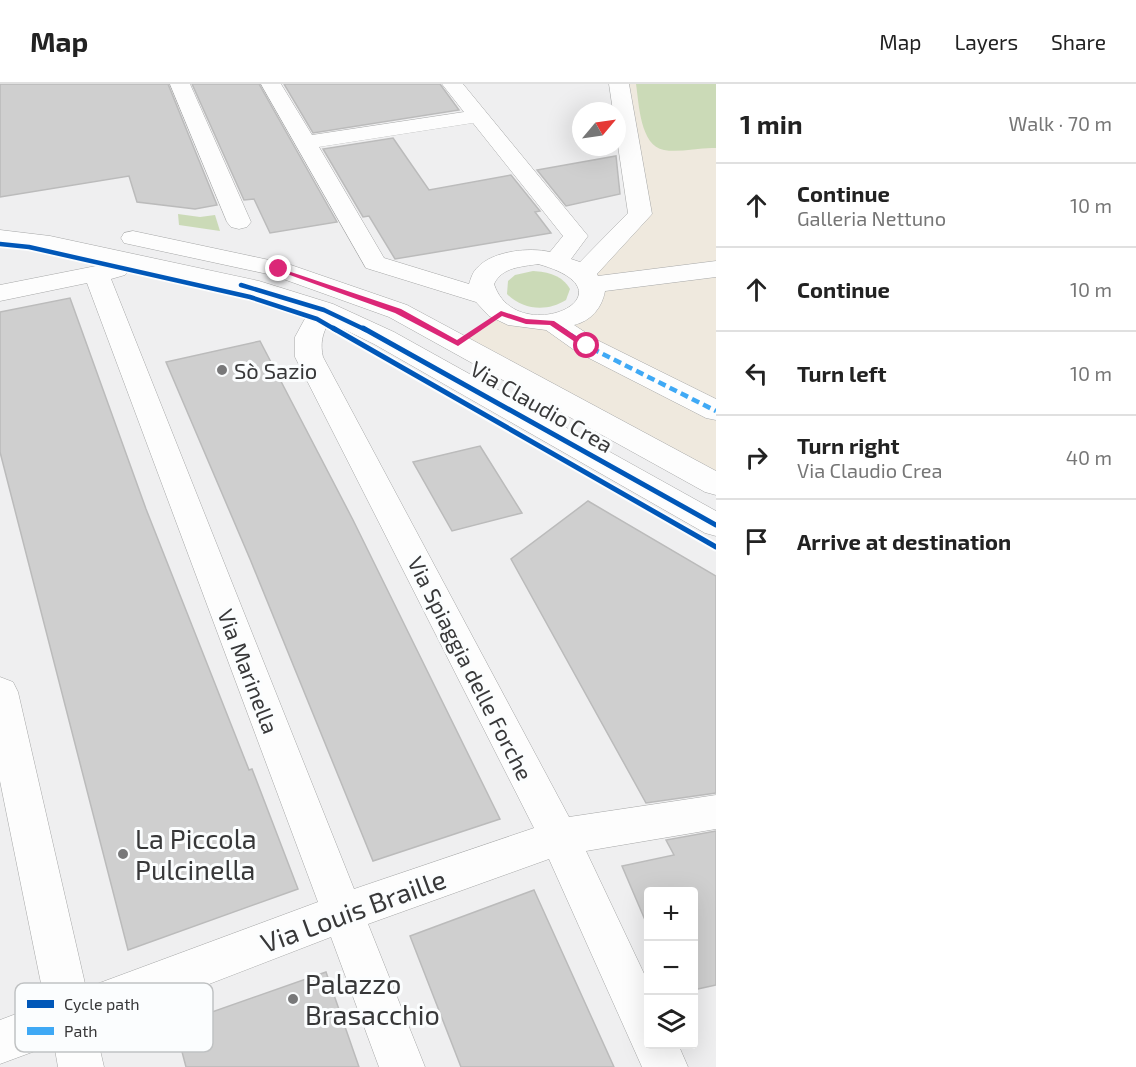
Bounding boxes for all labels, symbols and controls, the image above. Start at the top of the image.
text: Map [30,24,88,58]
text: Map [879,29,921,54]
text: Layers [954,29,1018,54]
text: Share [1051,29,1106,54]
north arrow [572,102,626,156]
text: 1 min [740,108,803,139]
text: Walk · 70 m [1008,111,1112,135]
text: Continue [797,180,890,206]
icon: ahead [740,189,773,222]
text: 10 m [1070,193,1112,217]
text: Galleria Nettuno [797,206,946,230]
route end [265,255,291,281]
icon: ahead [740,273,773,306]
text: Continue [797,276,890,302]
text: 10 m [1070,277,1112,301]
route start [573,332,599,358]
street label: Via Claudio Crea [466,355,618,457]
place label: Sò Sazio [234,357,317,383]
icon: left [740,357,773,390]
text: Turn left [797,360,886,386]
text: 10 m [1070,361,1112,385]
marker: Sò Sazio [215,363,229,377]
text: Turn right [797,432,899,458]
icon: right [740,441,773,474]
text: 40 m [1066,445,1112,469]
text: Via Claudio Crea [797,458,942,482]
icon: arrive [740,525,773,558]
text: Arrive at destination [797,528,1011,554]
street label: Via Spiaggia delle Forche [403,552,539,784]
street label: Via Marinella [213,605,285,737]
place label: La Piccola Pulcinella [135,822,257,885]
marker: La Piccola Pulcinella [116,847,130,861]
street label: Via Louis Braille [256,862,450,958]
map controls [644,887,698,1049]
button: + [644,887,698,941]
button: − [644,941,698,995]
place label: Palazzo Brasacchio [305,967,440,1030]
legend [15,983,213,1052]
marker: Palazzo Brasacchio [286,992,300,1006]
text: Cycle path [64,994,140,1013]
button: layers [644,995,698,1049]
text: Path [64,1021,98,1040]

